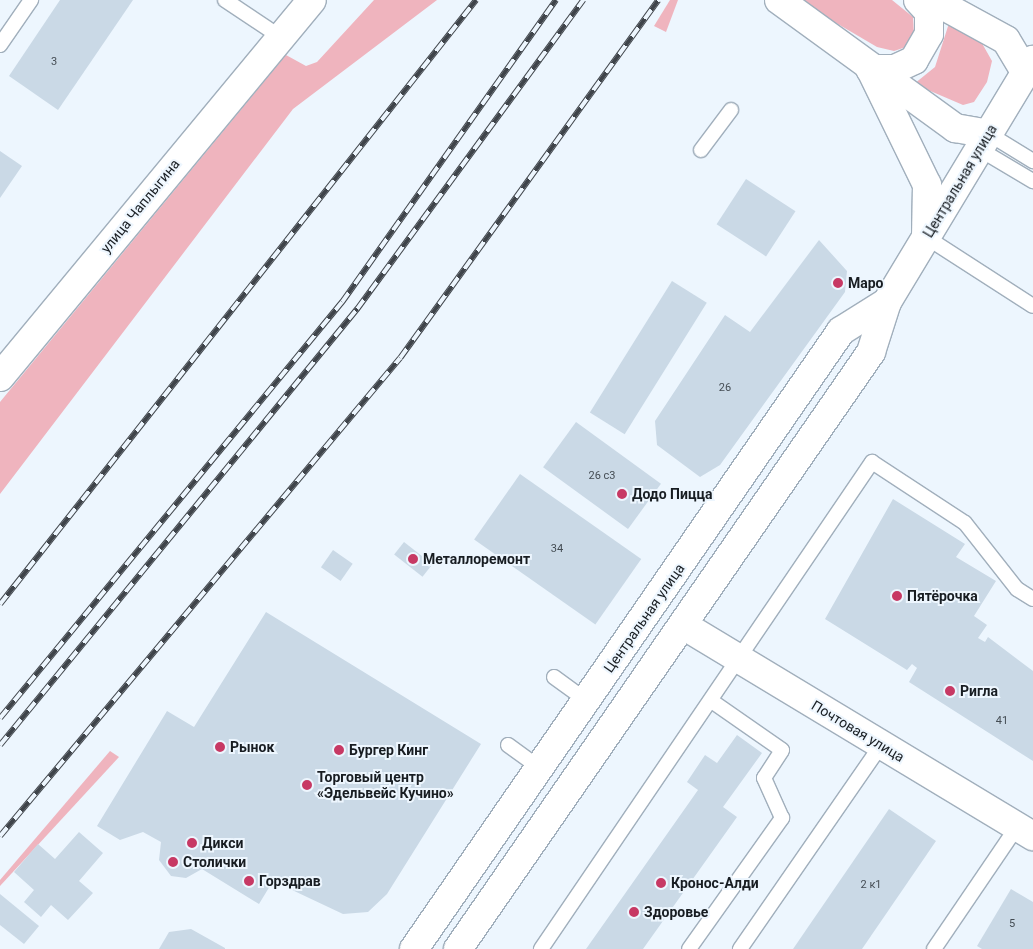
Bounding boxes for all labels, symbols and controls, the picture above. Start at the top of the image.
house number: 3 [51,55,57,69]
street label: Центральная улица [920,121,1000,241]
street label: улица Чаплыгина [97,156,183,256]
place label: Маро [848,275,884,291]
marker: Маро [832,277,844,289]
house number: 26 [719,381,731,395]
house number: 26 с3 [588,469,616,483]
place label: Додо Пицца [632,486,712,502]
marker: Додо Пицца [616,488,628,500]
house number: 34 [551,542,563,556]
place label: Металлоремонт [423,551,530,567]
marker: Металлоремонт [407,553,419,565]
street label: Центральная улица [600,560,688,676]
place label: Пятёрочка [907,588,978,604]
marker: Пятёрочка [891,590,903,602]
place label: Ригла [960,683,998,699]
marker: Ригла [944,685,956,697]
street label: Почтовая улица [809,697,907,765]
house number: 41 [996,714,1008,728]
place label: Рынок [230,739,274,755]
marker: Рынок [214,741,226,753]
place label: Бургер Кинг [349,742,428,758]
marker: Бургер Кинг [333,744,345,756]
place label: Торговый центр «Эдельвейс Кучино» [317,769,454,802]
marker: Торговый центр «Эдельвейс Кучино» [301,779,313,791]
place label: Дикси [202,835,243,851]
marker: Дикси [186,837,198,849]
place label: Столички [183,854,246,870]
marker: Столички [167,856,179,868]
place label: Горздрав [259,873,321,889]
marker: Горздрав [243,875,255,887]
place label: Кронос-Алди [671,875,759,891]
marker: Кронос-Алди [655,877,667,889]
house number: 2 к1 [860,878,882,892]
place label: Здоровье [644,904,708,920]
marker: Здоровье [628,906,640,918]
house number: 5 [1009,917,1015,931]

